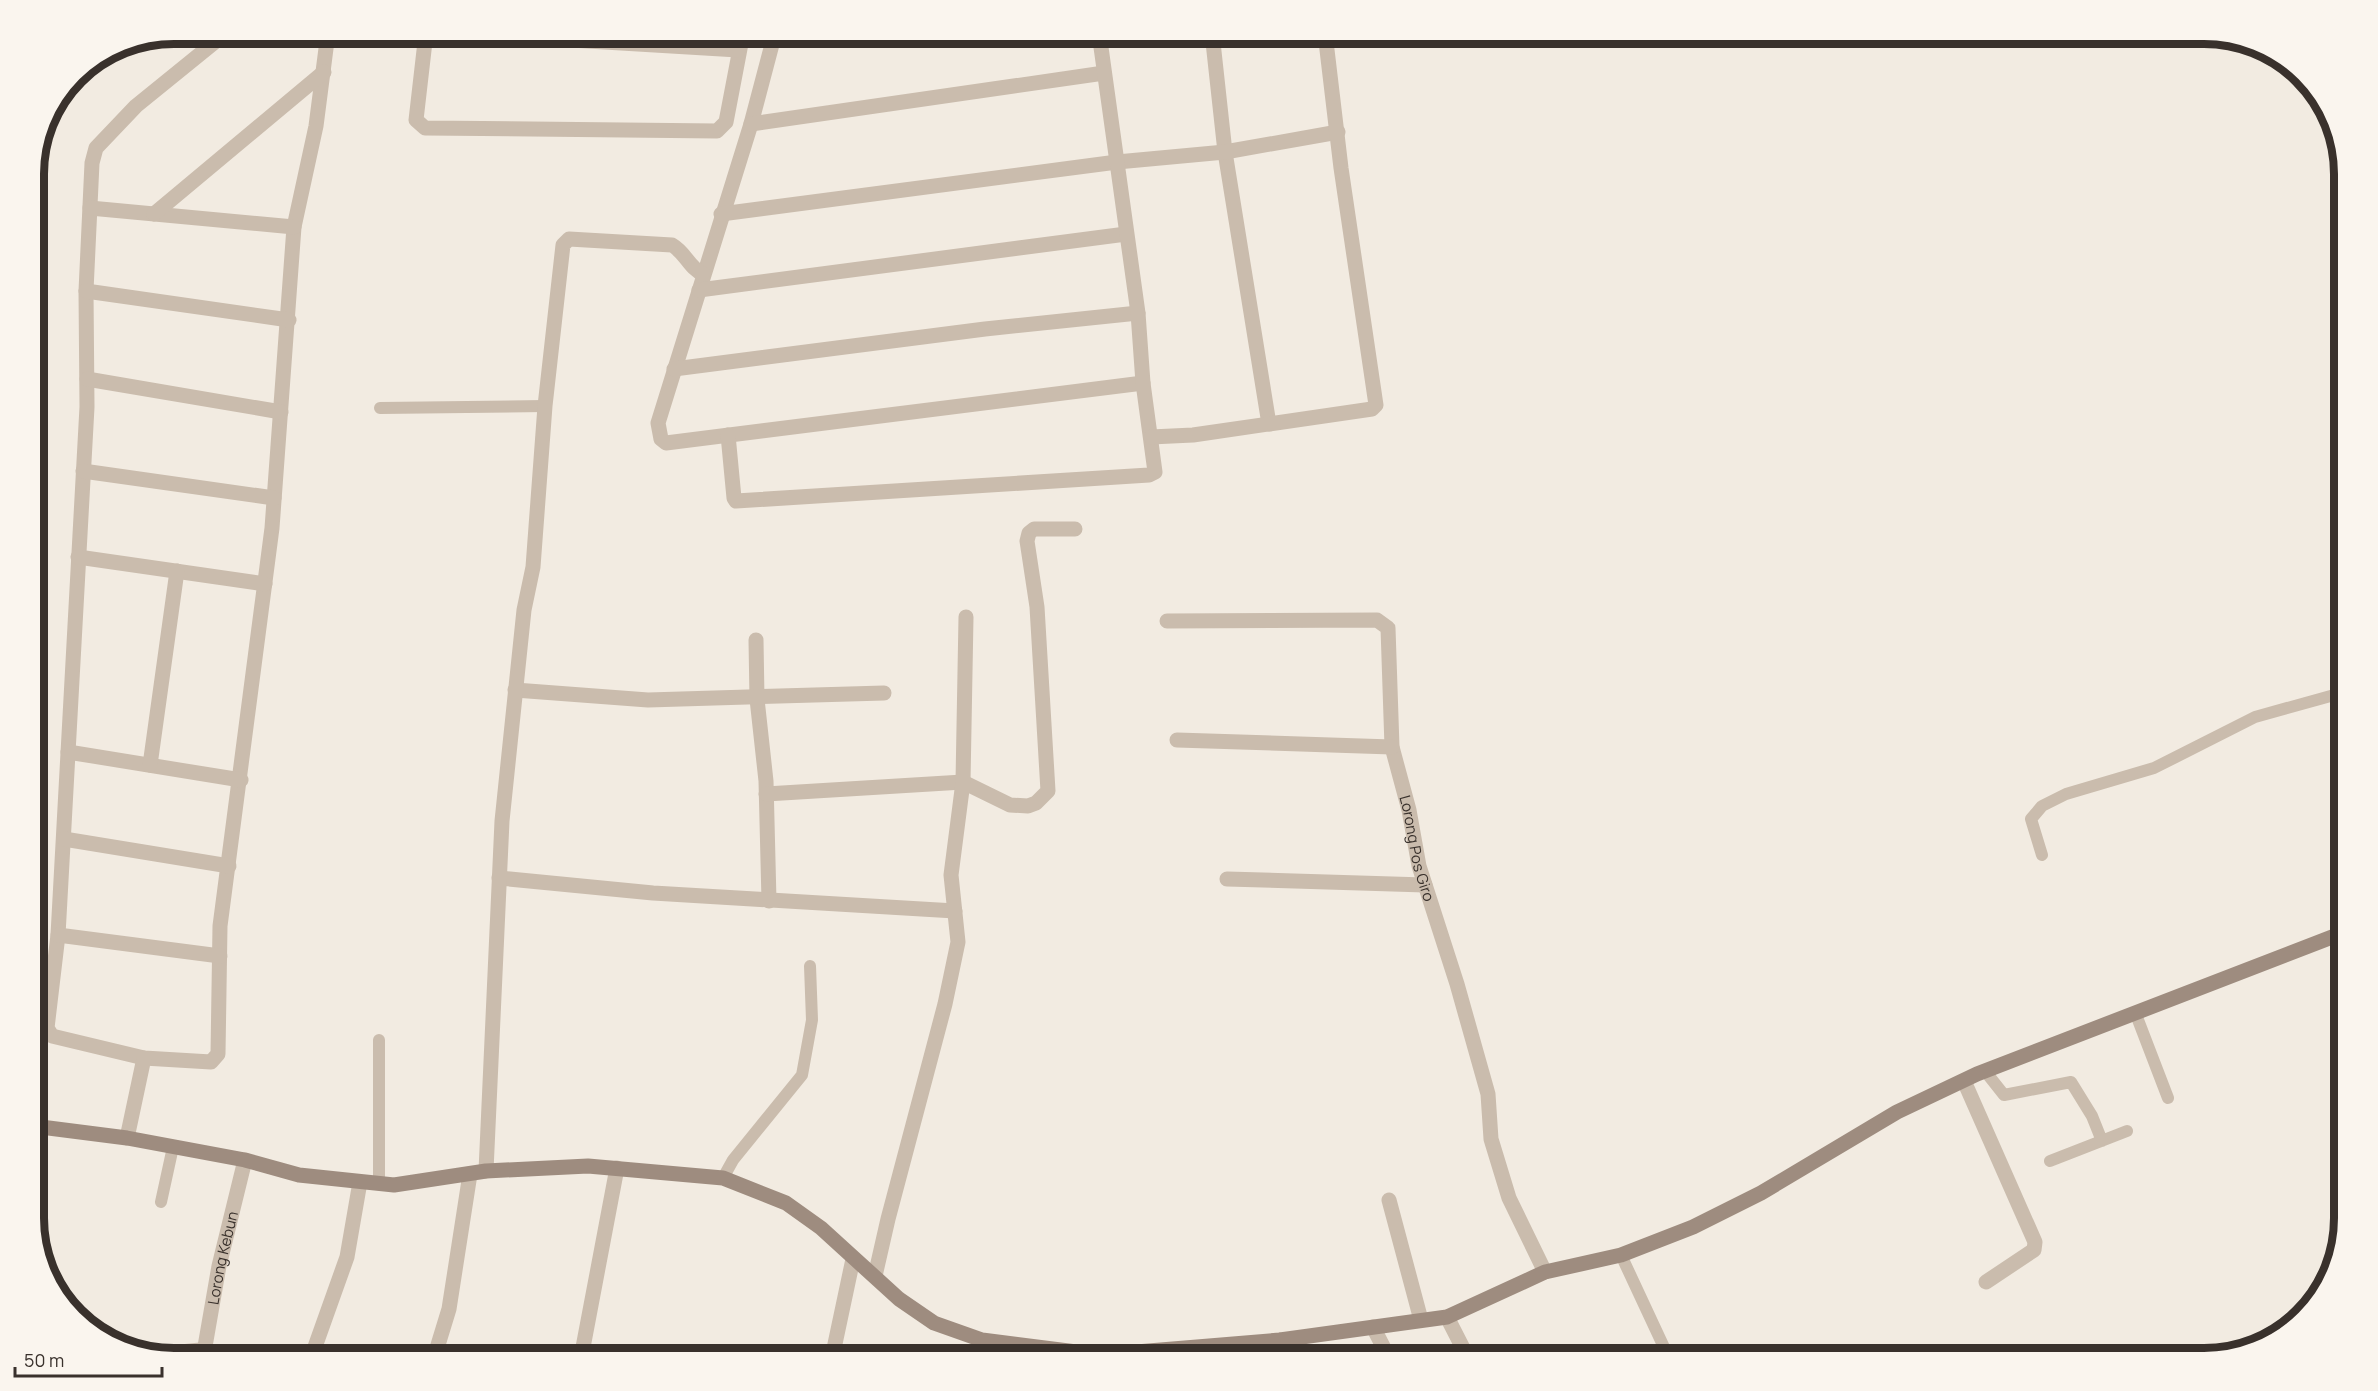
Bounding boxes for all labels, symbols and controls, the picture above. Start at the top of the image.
street label: Lorong Pos Giro [1395,793,1440,904]
street label: Lorong Kebun [202,1209,243,1306]
scale bar [15,1340,162,1378]
text: 50 m [24,1348,64,1372]

